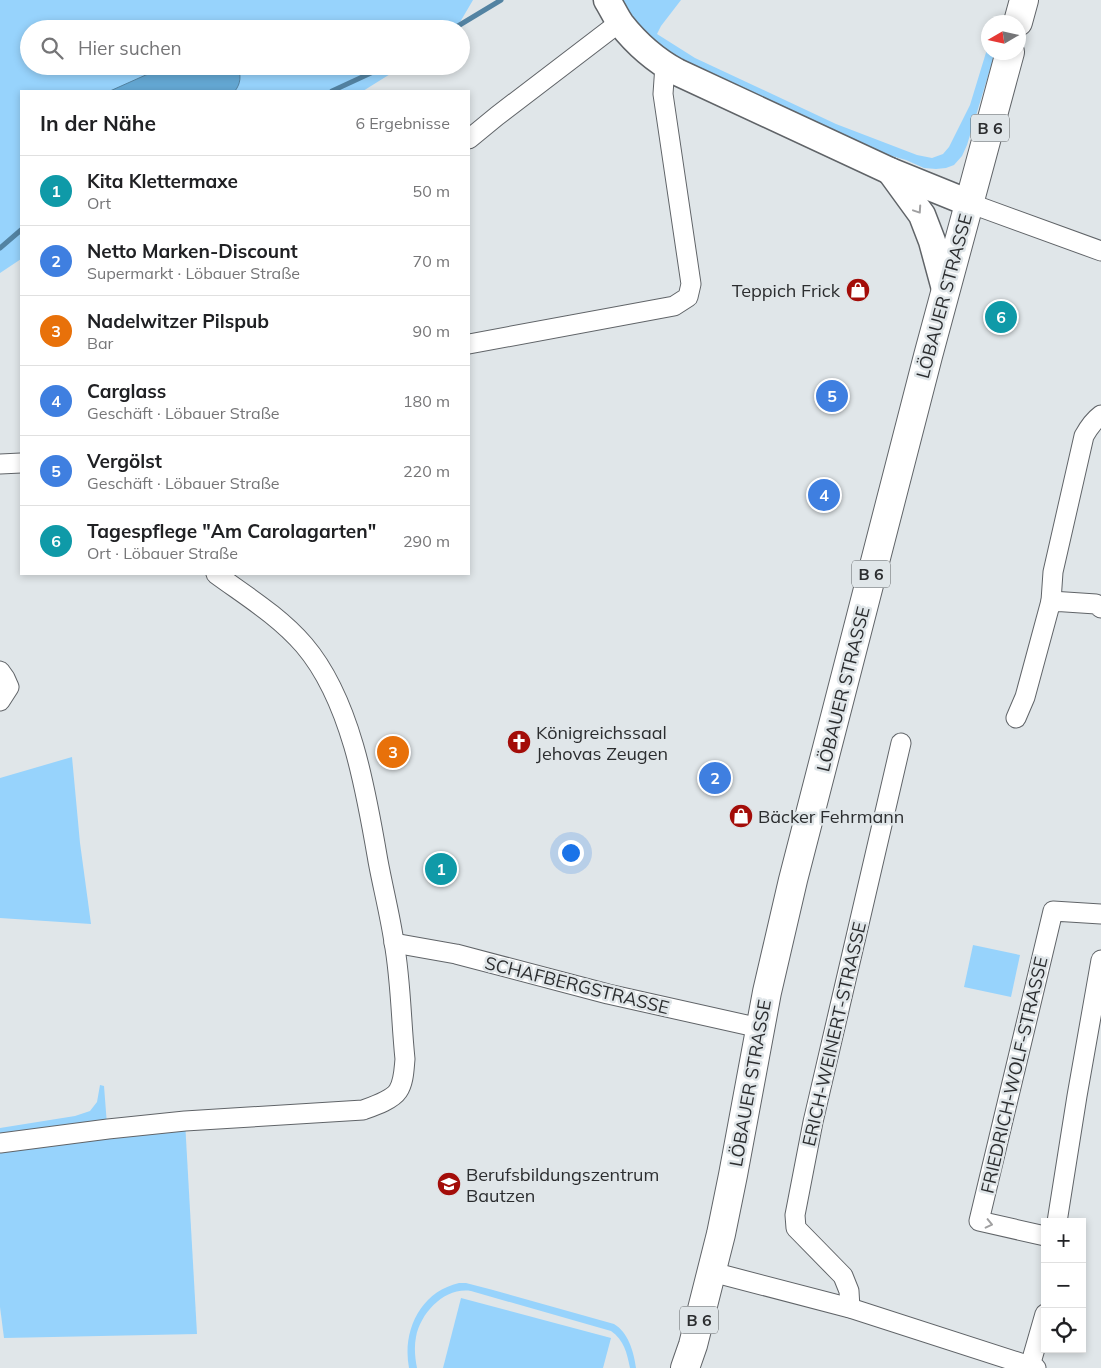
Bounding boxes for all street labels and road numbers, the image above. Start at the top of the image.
road number: B 6 [971,115,1009,142]
street label: LÖBAUER STRASSE [911,211,977,381]
road number: B 6 [852,560,890,588]
street label: LÖBAUER STRASSE [811,604,875,774]
street label: ERICH-WEINERT-STRASSE [797,920,871,1148]
street label: SCHAFBERGSTRASSE [482,951,672,1019]
street label: FRIEDRICH-WOLF-STRASSE [976,954,1052,1196]
street label: LÖBAUER STRASSE [724,998,776,1168]
road number: B 6 [680,1306,718,1334]

